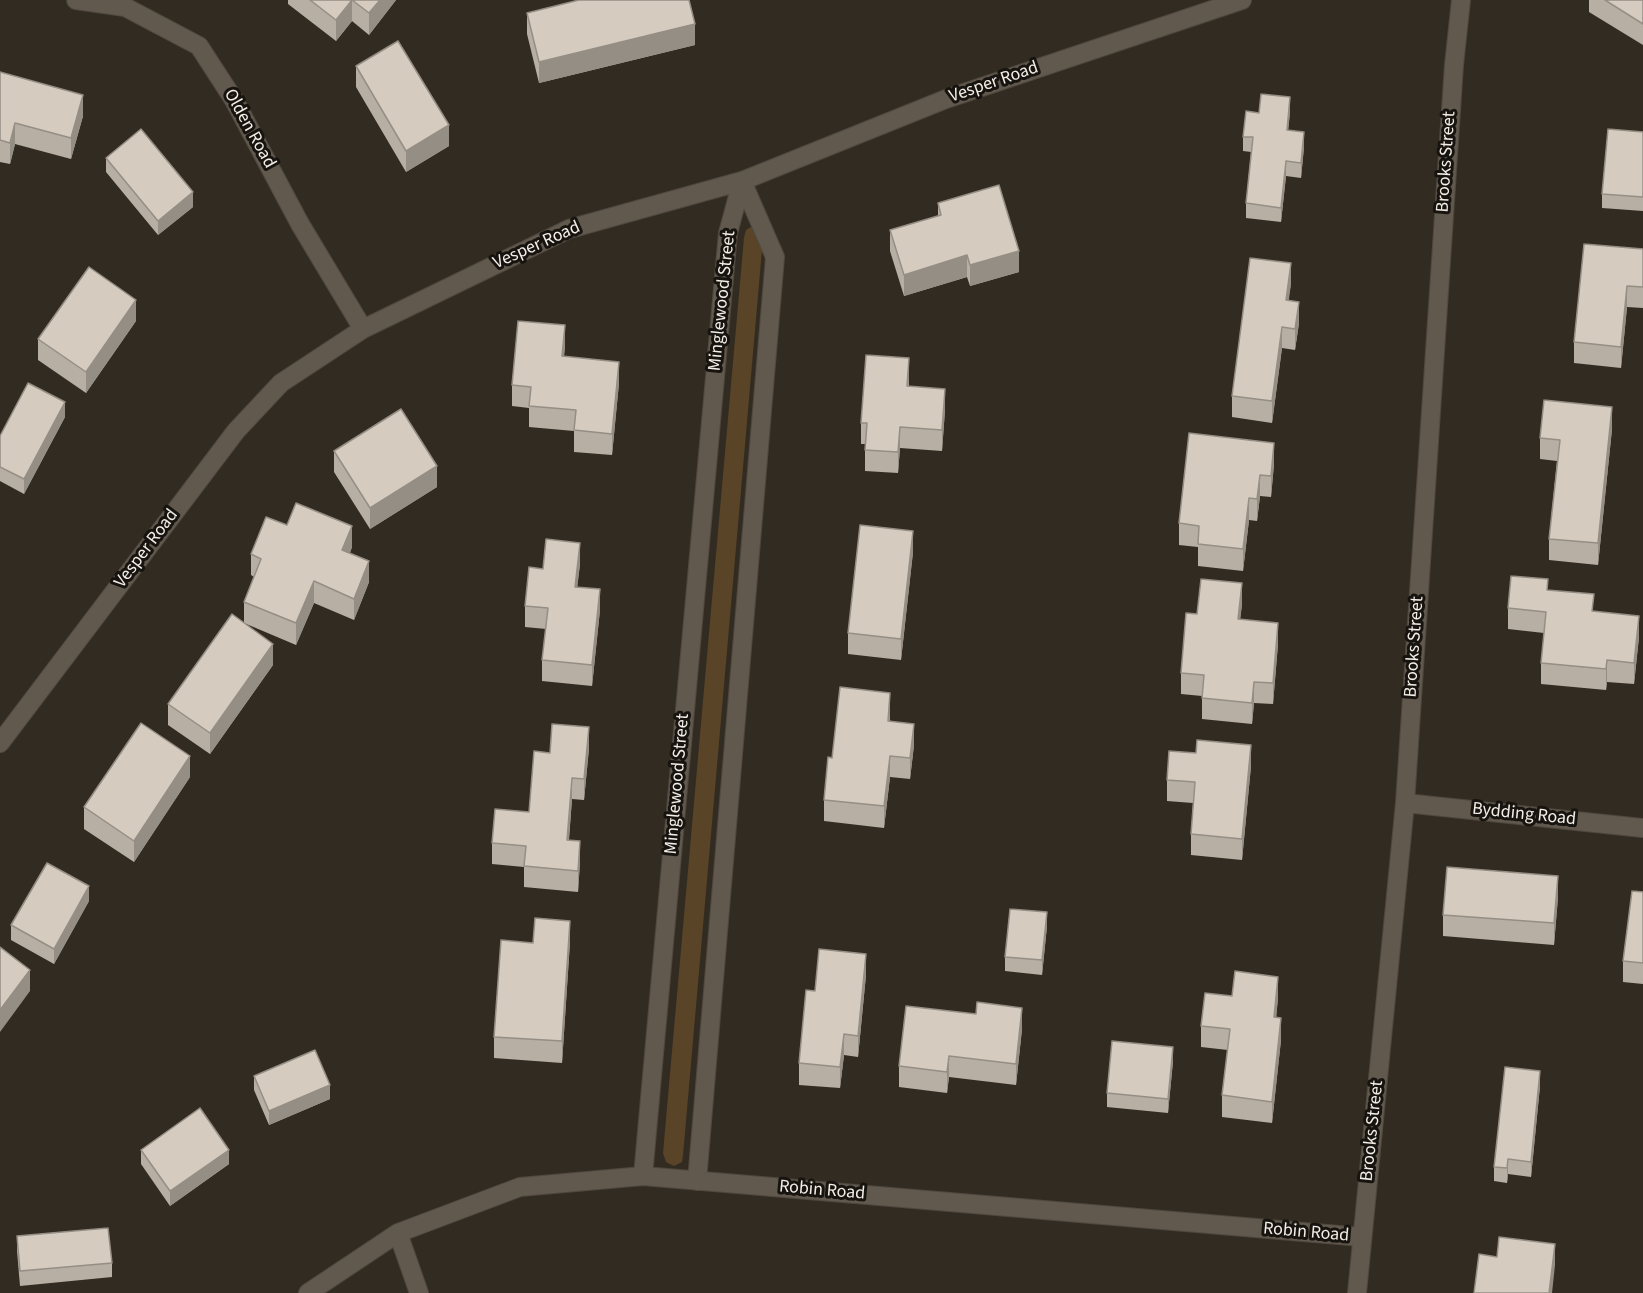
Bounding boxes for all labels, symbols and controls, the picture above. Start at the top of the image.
street label: Vesper Road [947,58,1041,108]
street label: Olden Road [218,85,280,173]
street label: Brooks Street [1433,111,1461,213]
street label: Vesper Road [490,217,584,275]
street label: Minglewood Street [705,230,741,372]
street label: Vesper Road [110,505,184,593]
street label: Brooks Street [1401,596,1429,698]
street label: Minglewood Street [661,713,695,855]
street label: Bydding Road [1471,799,1577,831]
street label: Brooks Street [1357,1079,1389,1183]
street label: Robin Road [778,1176,866,1206]
street label: Robin Road [1262,1218,1350,1248]

